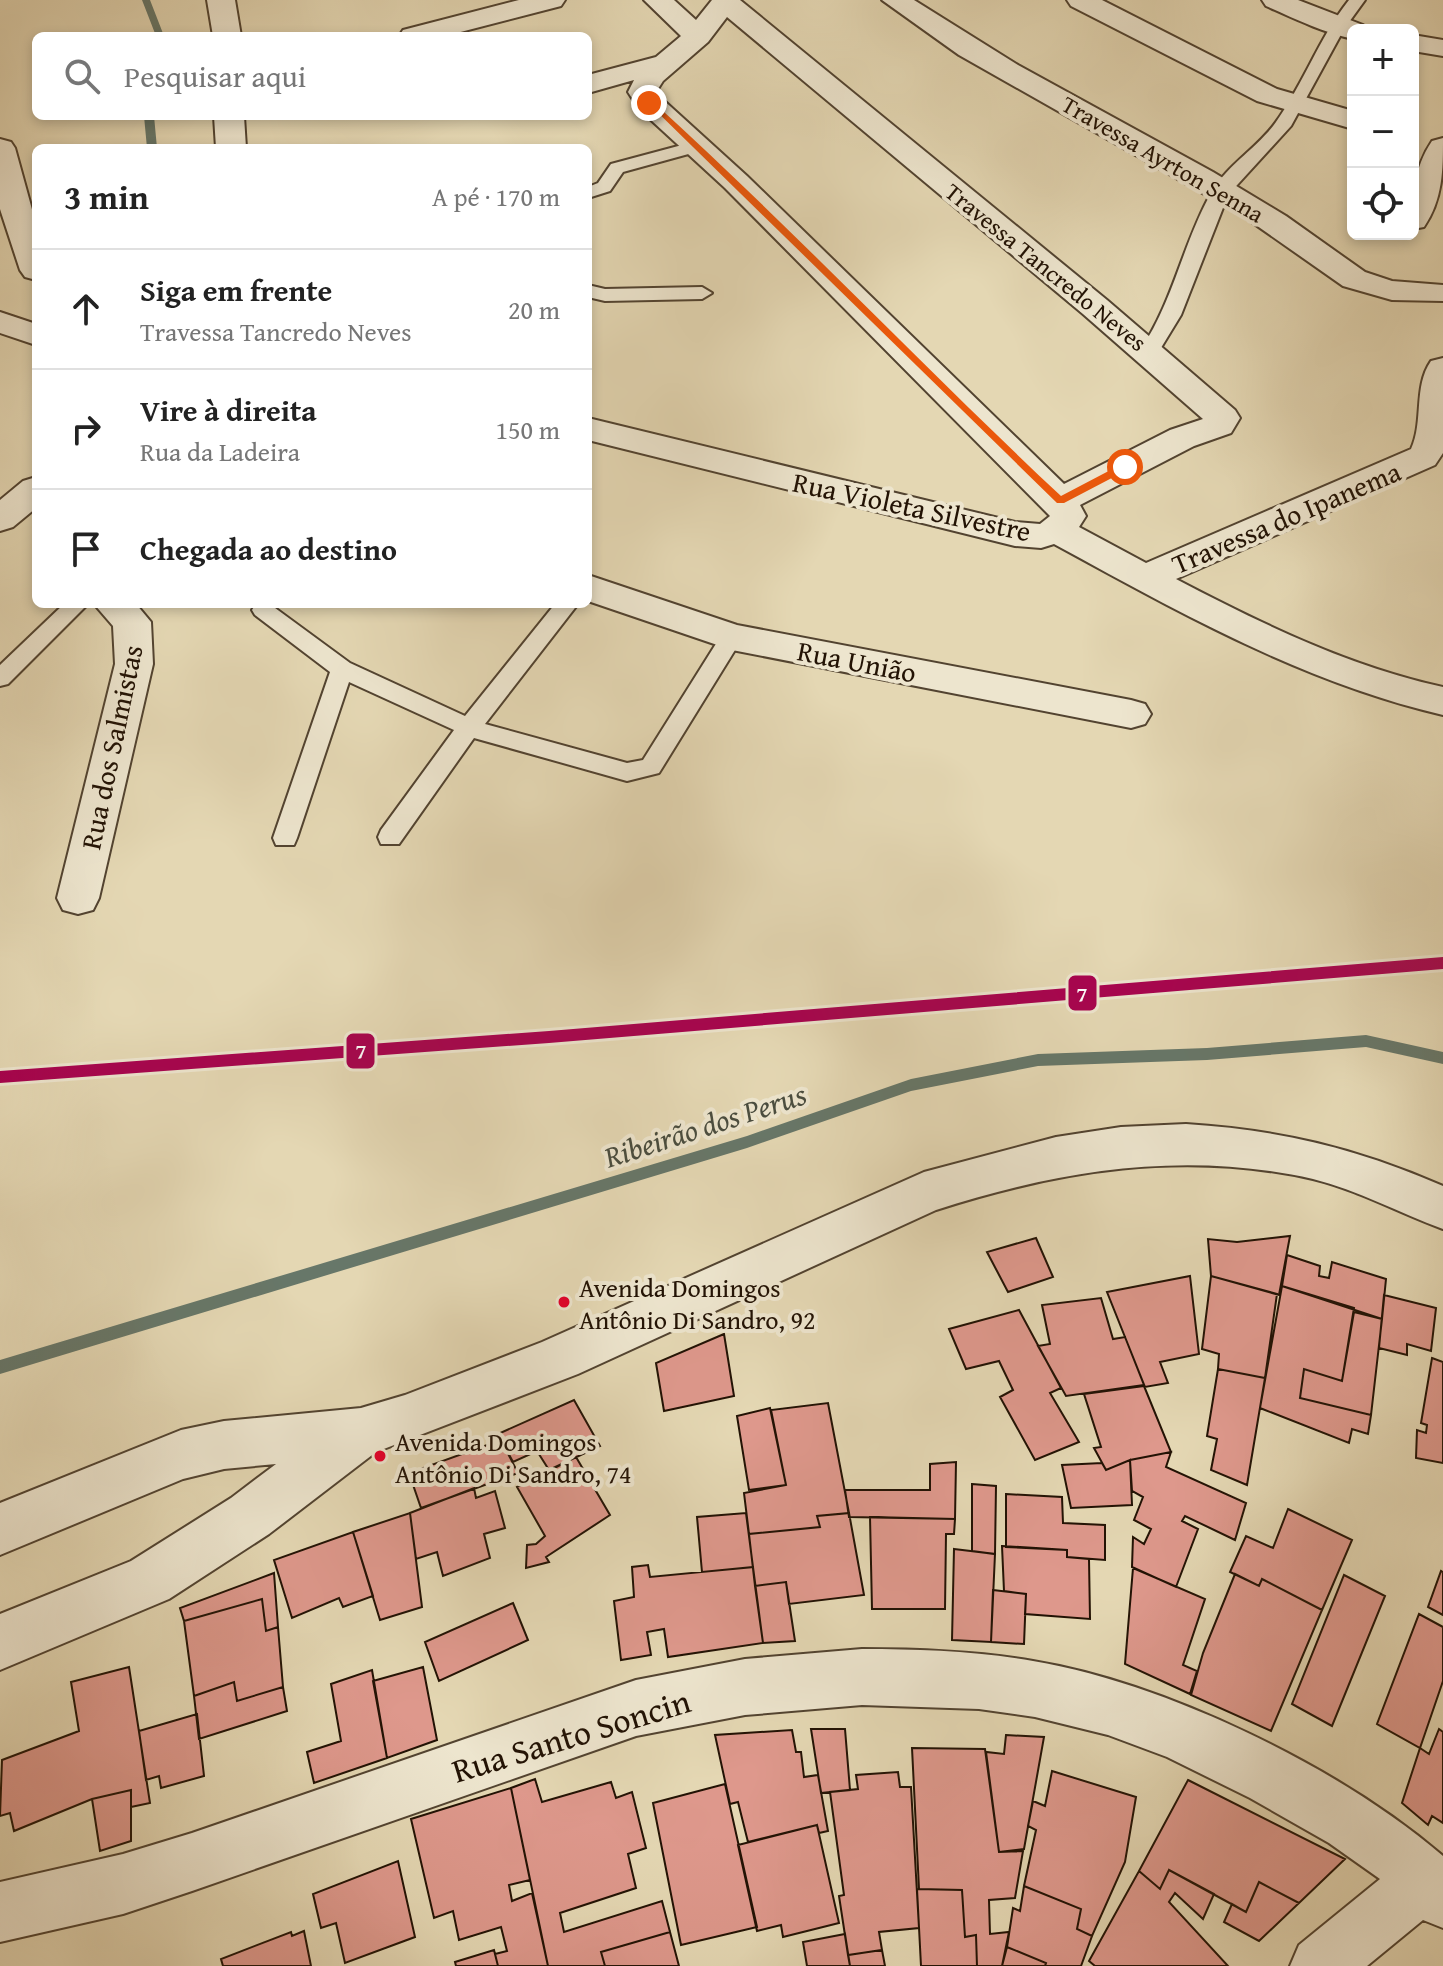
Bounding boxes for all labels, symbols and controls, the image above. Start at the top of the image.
map controls [1347,24,1419,240]
button: + [1347,24,1419,96]
search box [32,32,592,120]
icon: search [60,54,104,98]
text: Pesquisar aqui [124,54,306,98]
route end [631,85,667,121]
street label: Travessa Ayrton Senna [1055,87,1271,232]
button: − [1347,96,1419,168]
button: locate [1347,168,1419,240]
text: 3 min [64,172,149,221]
street label: Travessa Tancredo Neves [938,175,1154,359]
text: A pé · 170 m [432,177,560,216]
text: Siga em frente [140,268,332,312]
icon: ahead [64,287,108,331]
text: 20 m [508,290,560,329]
text: Travessa Tancredo Neves [140,312,412,351]
text: Vire à direita [140,388,317,432]
icon: right [64,407,108,451]
text: 150 m [495,410,560,449]
text: Rua da Ladeira [140,432,300,471]
route start [1107,449,1143,485]
street label: Travessa do Ipanema [1165,450,1408,584]
street label: Rua Violeta Silvestre [789,461,1035,551]
icon: arrive [64,527,108,571]
text: Chegada ao destino [140,527,397,571]
street label: Rua União [794,629,920,693]
street label: Rua dos Salmistas [69,641,153,853]
line badge: 7 [1067,974,1098,1012]
text: 7 [1076,977,1088,1009]
line badge: 7 [345,1032,376,1070]
text: 7 [355,1034,367,1066]
water label: Ribeirão dos Perus [597,1072,812,1179]
place label: Avenida Domingos Antônio Di Sandro, 92 [579,1268,816,1339]
marker: Avenida Domingos Antônio Di Sandro, 92 [556,1294,572,1310]
place label: Avenida Domingos Antônio Di Sandro, 74 [395,1422,632,1493]
marker: Avenida Domingos Antônio Di Sandro, 74 [372,1448,388,1464]
street label: Rua Santo Soncin [446,1675,696,1795]

